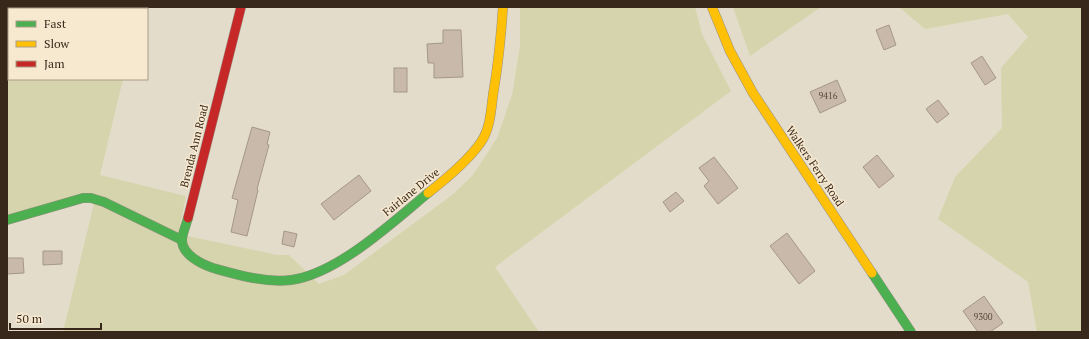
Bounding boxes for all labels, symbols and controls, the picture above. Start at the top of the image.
legend [8,8,148,80]
text: Fast [44,16,67,31]
text: Slow [44,36,70,51]
text: Jam [44,56,65,71]
house number: 9416 [818,90,838,102]
street label: Brenda Ann Road [177,103,211,189]
street label: Walkers Ferry Road [783,123,847,209]
street label: Fairlane Drive [380,165,443,219]
scale bar [10,305,101,331]
text: 50 m [16,311,43,326]
house number: 9300 [973,311,993,323]

